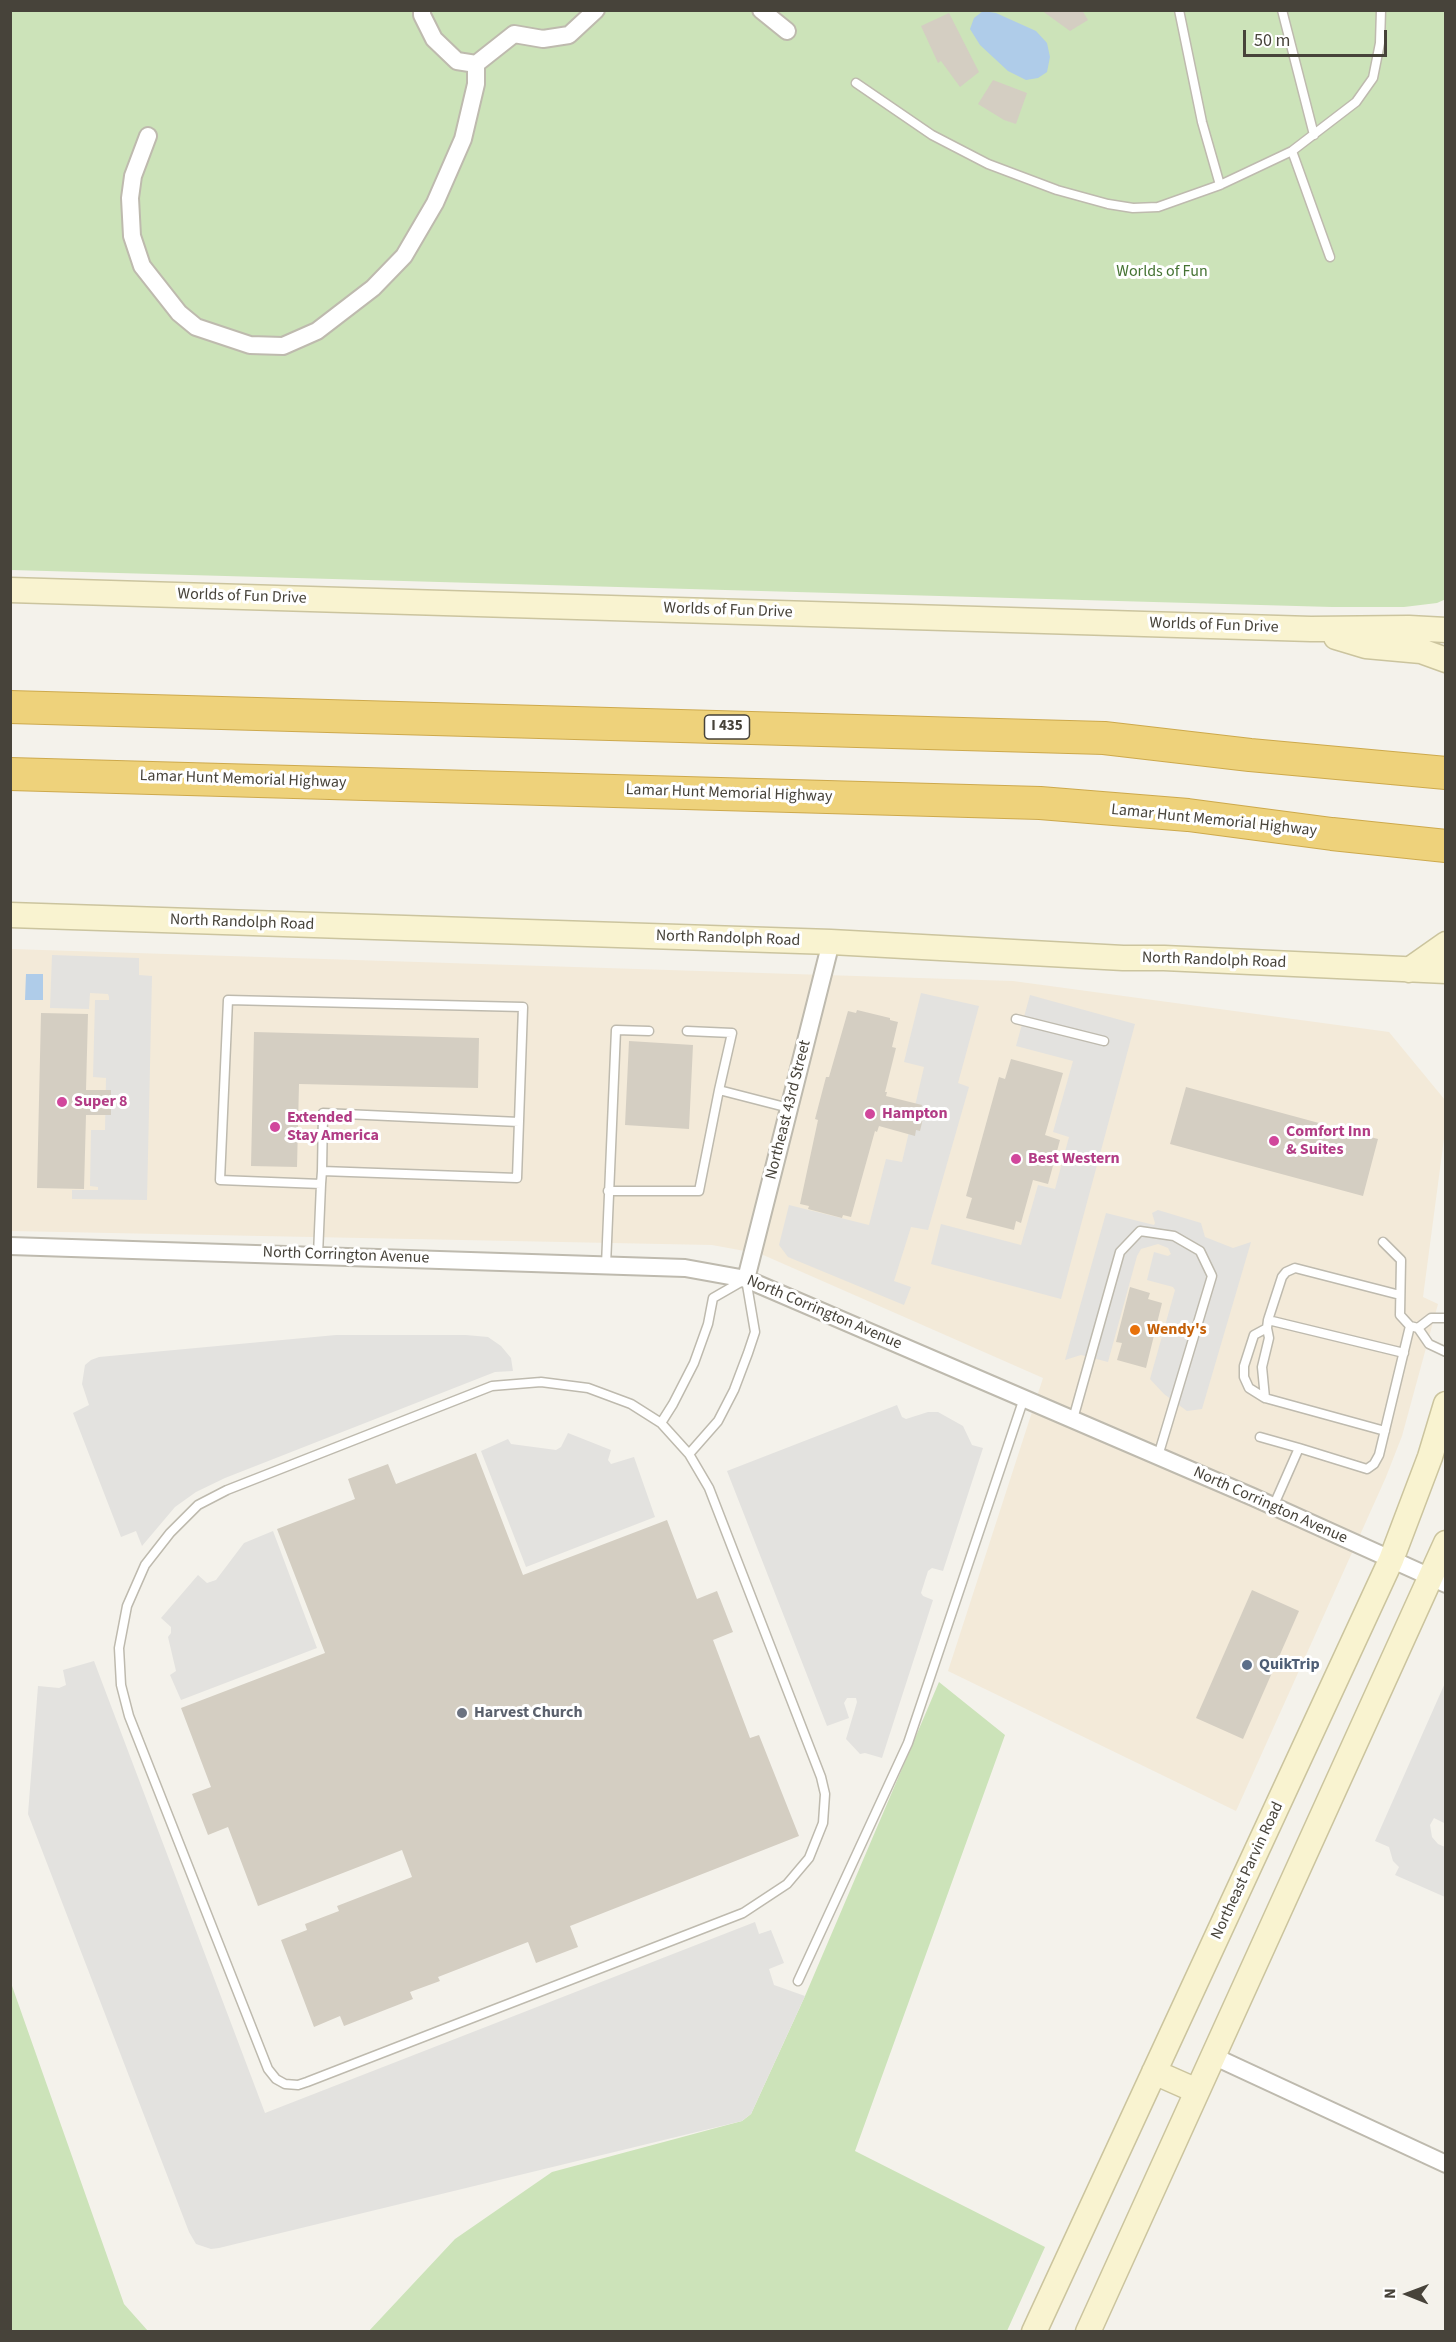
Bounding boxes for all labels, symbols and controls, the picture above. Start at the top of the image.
scale bar [1246,18,1390,56]
text: 50 m [1254,28,1290,53]
park label: Worlds of Fun [1116,262,1208,282]
street label: Worlds of Fun Drive [177,585,307,609]
street label: Worlds of Fun Drive [663,599,793,623]
street label: Worlds of Fun Drive [1149,614,1279,638]
road number: I 435 [704,715,750,739]
street label: Lamar Hunt Memorial Highway [139,767,347,793]
street label: Lamar Hunt Memorial Highway [625,781,833,807]
street label: Lamar Hunt Memorial Highway [1110,801,1318,841]
street label: North Randolph Road [169,911,315,935]
street label: North Randolph Road [655,927,801,951]
street label: North Randolph Road [1141,949,1287,973]
street label: Northeast 43rd Street [762,1038,816,1182]
place label: Super 8 [74,1092,127,1112]
marker: Super 8 [55,1095,69,1109]
place label: Hampton [882,1104,948,1124]
marker: Hampton [863,1107,877,1121]
place label: Extended Stay America [287,1108,379,1146]
marker: Extended Stay America [268,1120,282,1134]
place label: Comfort Inn & Suites [1286,1122,1371,1160]
marker: Comfort Inn & Suites [1267,1134,1281,1148]
place label: Best Western [1028,1149,1120,1169]
marker: Best Western [1009,1152,1023,1166]
street label: North Corrington Avenue [262,1243,430,1269]
street label: North Corrington Avenue [744,1272,904,1354]
place label: Wendy's [1147,1320,1207,1340]
marker: Wendy's [1128,1323,1142,1337]
street label: North Corrington Avenue [1190,1463,1350,1549]
place label: QuikTrip [1259,1655,1320,1675]
marker: QuikTrip [1240,1658,1254,1672]
place label: Harvest Church [474,1703,583,1723]
marker: Harvest Church [455,1706,469,1720]
street label: Northeast Parvin Road [1208,1799,1288,1943]
north arrow [1378,2264,1438,2324]
text: N [1379,2288,1401,2299]

